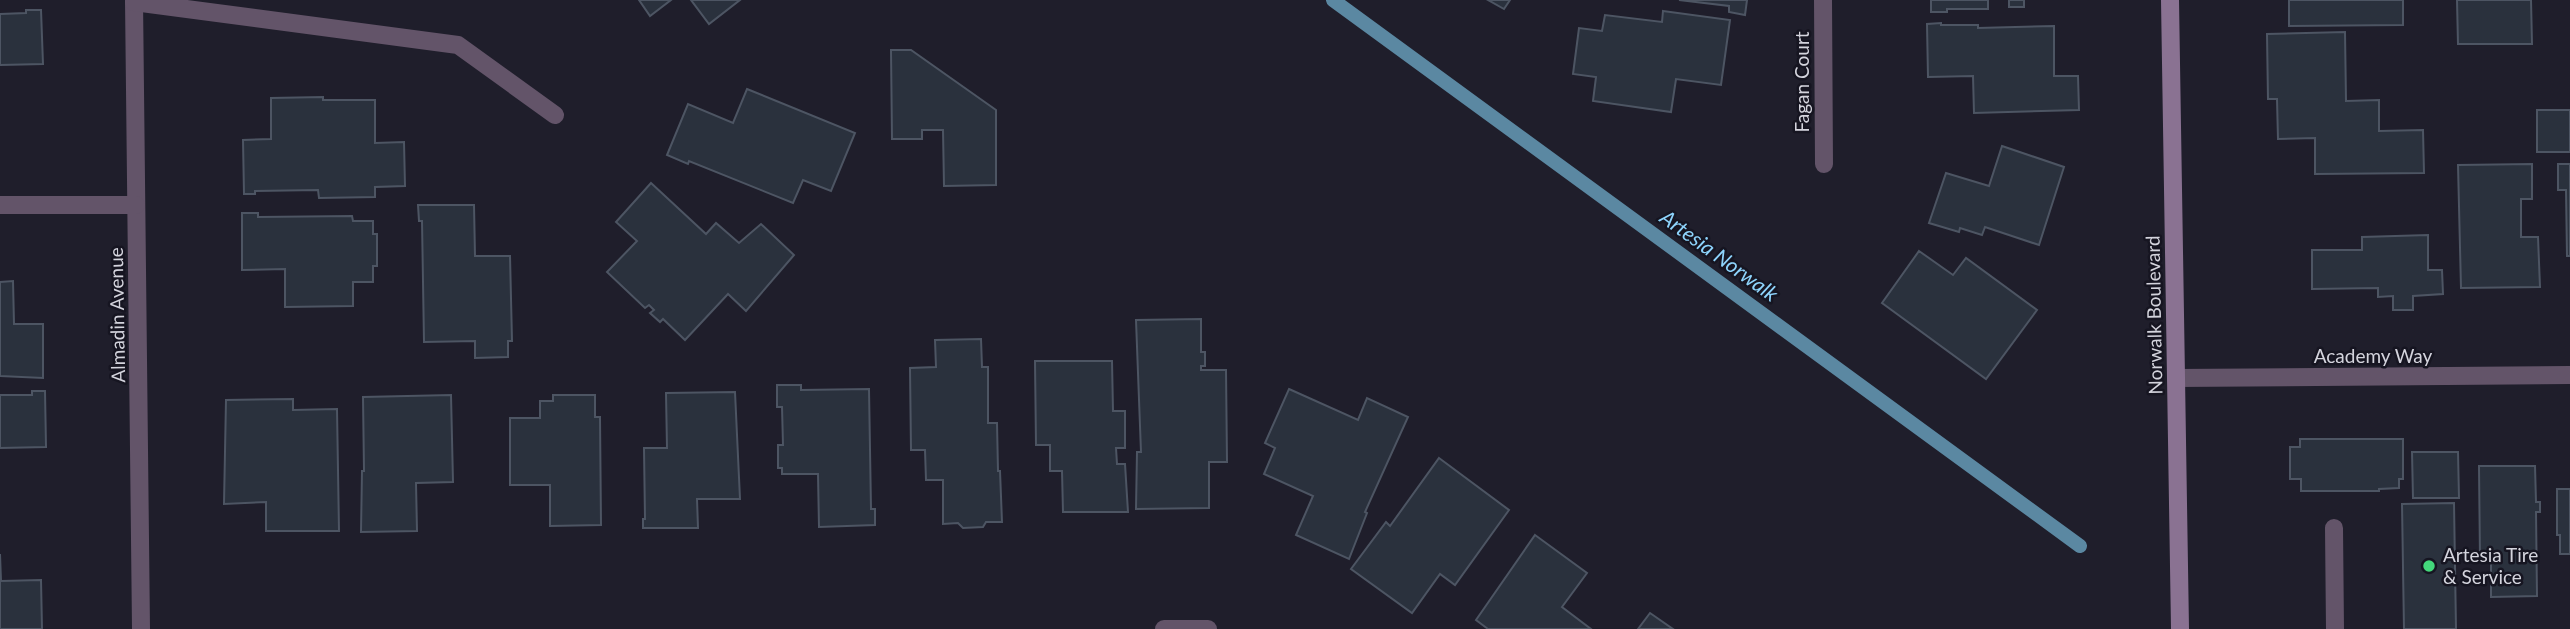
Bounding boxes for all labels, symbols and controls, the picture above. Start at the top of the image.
street label: Fagan Court [1790,31,1813,133]
water label: Artesia Norwalk [1655,203,1785,307]
street label: Norwalk Boulevard [2141,235,2166,395]
street label: Almadin Avenue [104,247,129,383]
street label: Academy Way [2314,344,2433,367]
place label: Artesia Tire & Service [2443,543,2538,588]
marker: Artesia Tire & Service [2421,558,2437,574]

